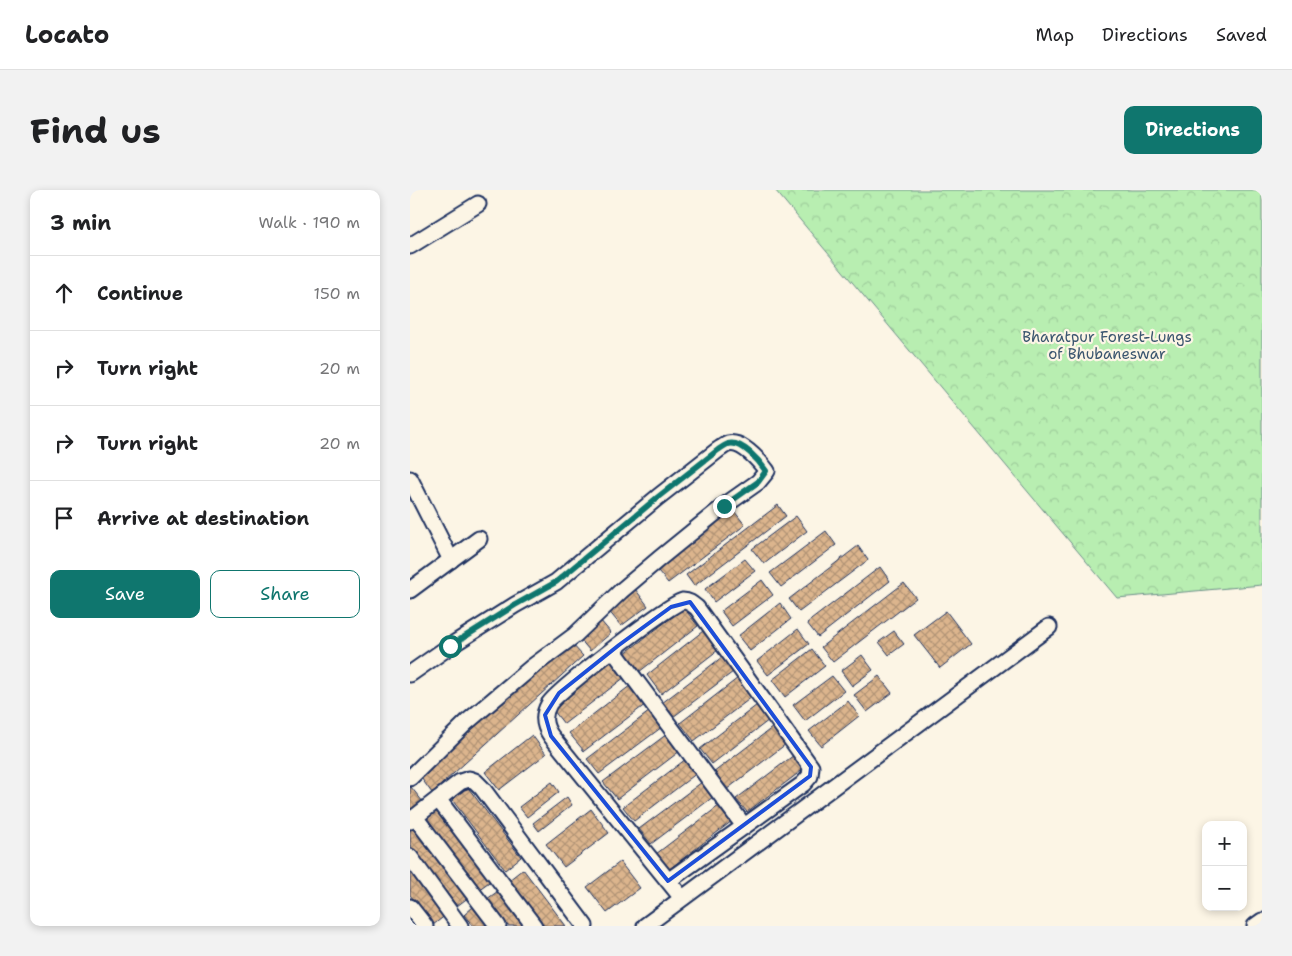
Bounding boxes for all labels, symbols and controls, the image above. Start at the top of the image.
text: Locato [25,19,109,51]
text: Map [1036,23,1074,47]
text: Directions [1102,23,1188,47]
text: Saved [1216,23,1267,47]
button: Directions [1124,106,1262,154]
text: Find us [30,107,161,154]
text: 3 min [50,209,111,237]
text: Walk · 190 m [258,212,360,233]
icon: ahead [50,279,78,307]
text: Continue [97,281,183,306]
text: 150 m [313,283,360,304]
park label: Bharatpur Forest-Lungs of Bhubaneswar [1022,327,1192,364]
icon: right [50,354,78,382]
text: Turn right [97,356,198,381]
text: 20 m [319,358,360,379]
icon: right [50,429,78,457]
text: Turn right [97,431,198,456]
text: 20 m [319,433,360,454]
route end [713,495,736,518]
icon: arrive [50,504,78,532]
text: Arrive at destination [97,506,309,531]
button: Save [50,570,200,618]
button: Share [210,570,360,618]
route start [439,635,462,658]
map controls [1202,821,1247,911]
button: + [1202,821,1247,866]
button: − [1202,866,1247,911]

